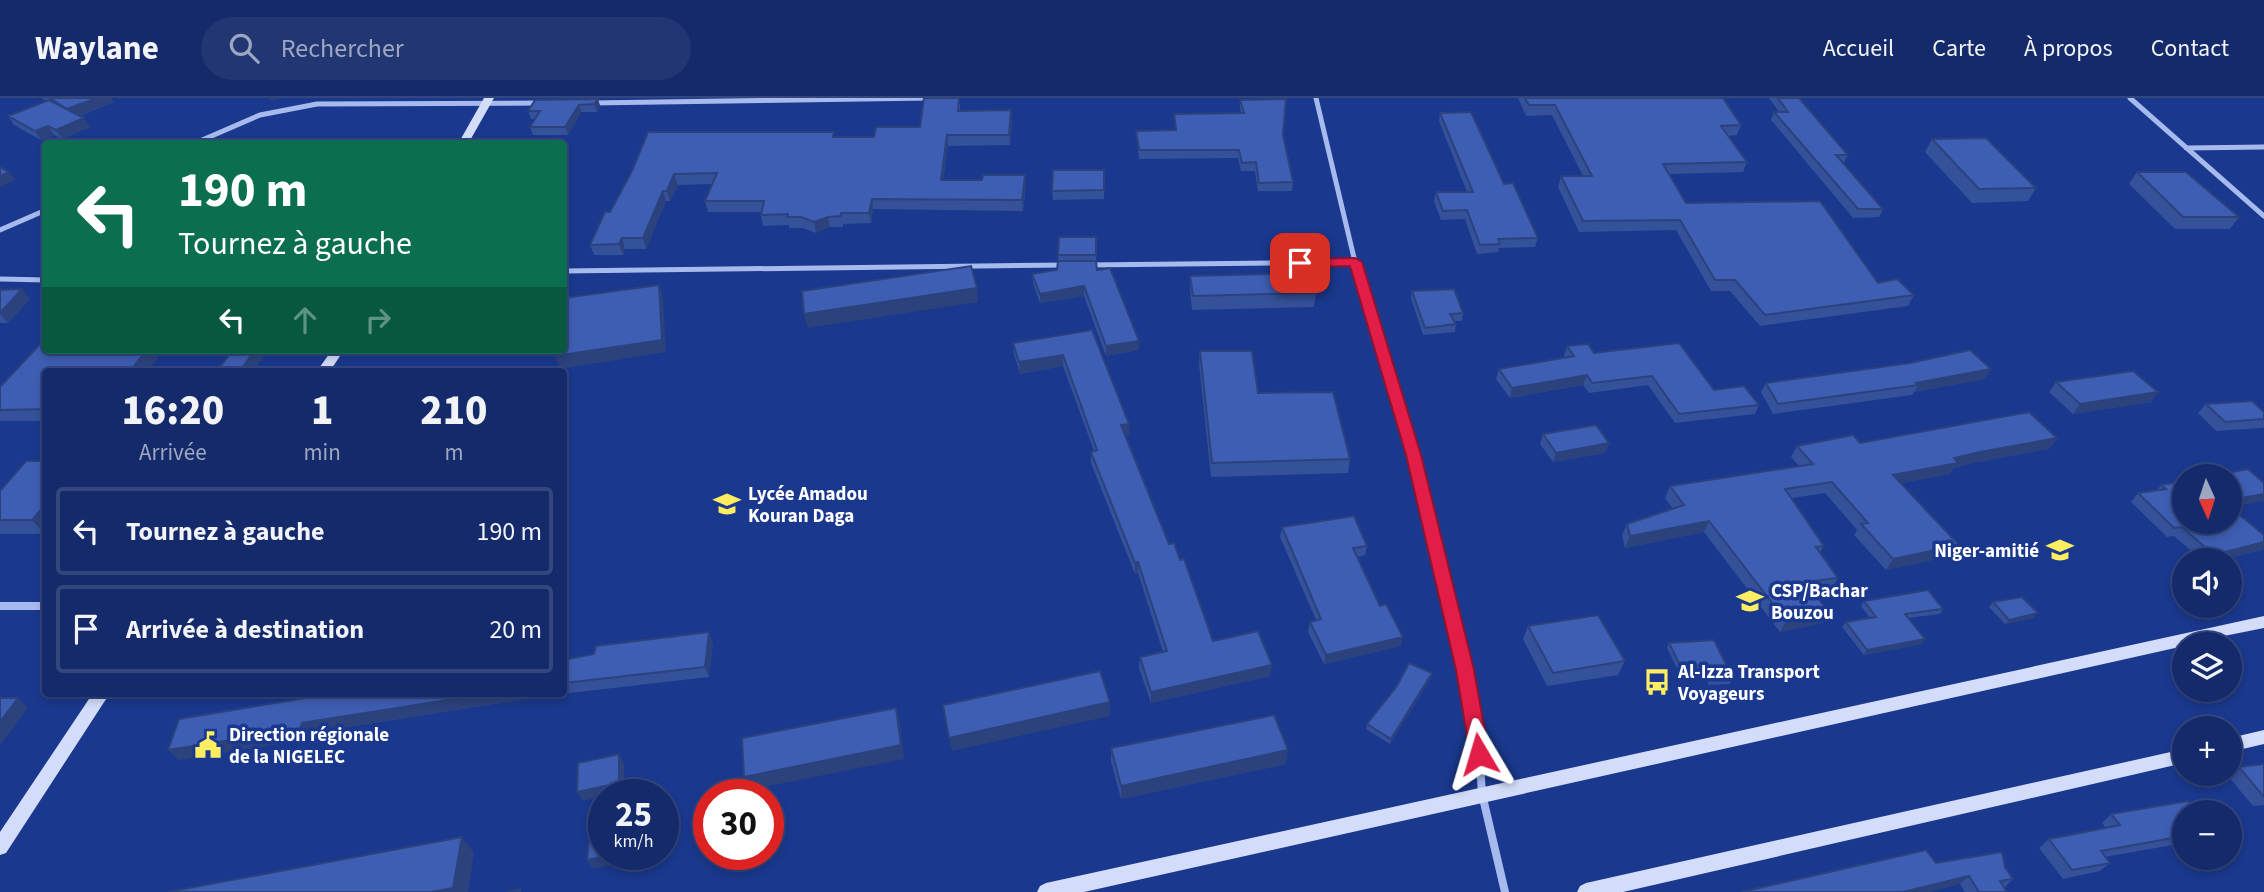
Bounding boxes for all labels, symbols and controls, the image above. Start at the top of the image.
search box [201,17,691,80]
text: Waylane [35,25,159,72]
icon: search [225,29,263,67]
text: Rechercher [281,30,404,67]
text: Accueil [1823,31,1894,66]
text: Carte [1932,31,1986,66]
text: À propos [2024,31,2113,66]
text: Contact [2151,31,2229,66]
text: 190 m [178,156,307,226]
icon: left [63,168,154,259]
text: Tournez à gauche [178,221,412,267]
pin [1270,233,1330,293]
icon: arrive [1281,244,1319,282]
icon: left [213,301,251,339]
icon: ahead [286,301,324,339]
icon: right [359,301,397,339]
text: 16:20 [121,381,224,441]
text: 1 [311,381,333,441]
text: 210 [420,381,488,441]
text: Arrivée [139,436,207,469]
text: min [304,436,341,469]
text: m [444,436,463,469]
north arrow [2172,464,2242,534]
map controls [2172,464,2242,870]
place label: Lycée Amadou Kouran Daga [748,481,868,530]
school or university icon: Lycée Amadou Kouran Daga [712,489,742,519]
icon: left [67,512,105,550]
text: Tournez à gauche [126,513,325,550]
text: 190 m [476,513,542,550]
school or university icon: Niger-amitié [2045,535,2075,565]
place label: Niger-amitié [1934,538,2039,565]
button: sound [2172,548,2242,618]
place label: CSP/Bachar Bouzou [1771,578,1868,627]
school or university icon: CSP/Bachar Bouzou [1735,586,1765,616]
icon: arrive [67,610,105,648]
text: Arrivée à destination [126,611,364,648]
text: 20 m [489,611,542,648]
button: layers [2172,632,2242,702]
place label: Al-Izza Transport Voyageurs [1677,659,1820,708]
bus stop icon: Al-Izza Transport Voyageurs [1642,667,1672,697]
button: + [2172,716,2242,786]
position arrow [1442,717,1516,791]
place label: Direction régionale de la NIGELEC [229,722,389,771]
public building icon: Direction régionale de la NIGELEC [193,730,223,760]
speed limit sign: 30 [693,779,784,870]
text: 25 [615,790,652,840]
button: − [2172,800,2242,870]
text: km/h [614,829,653,854]

